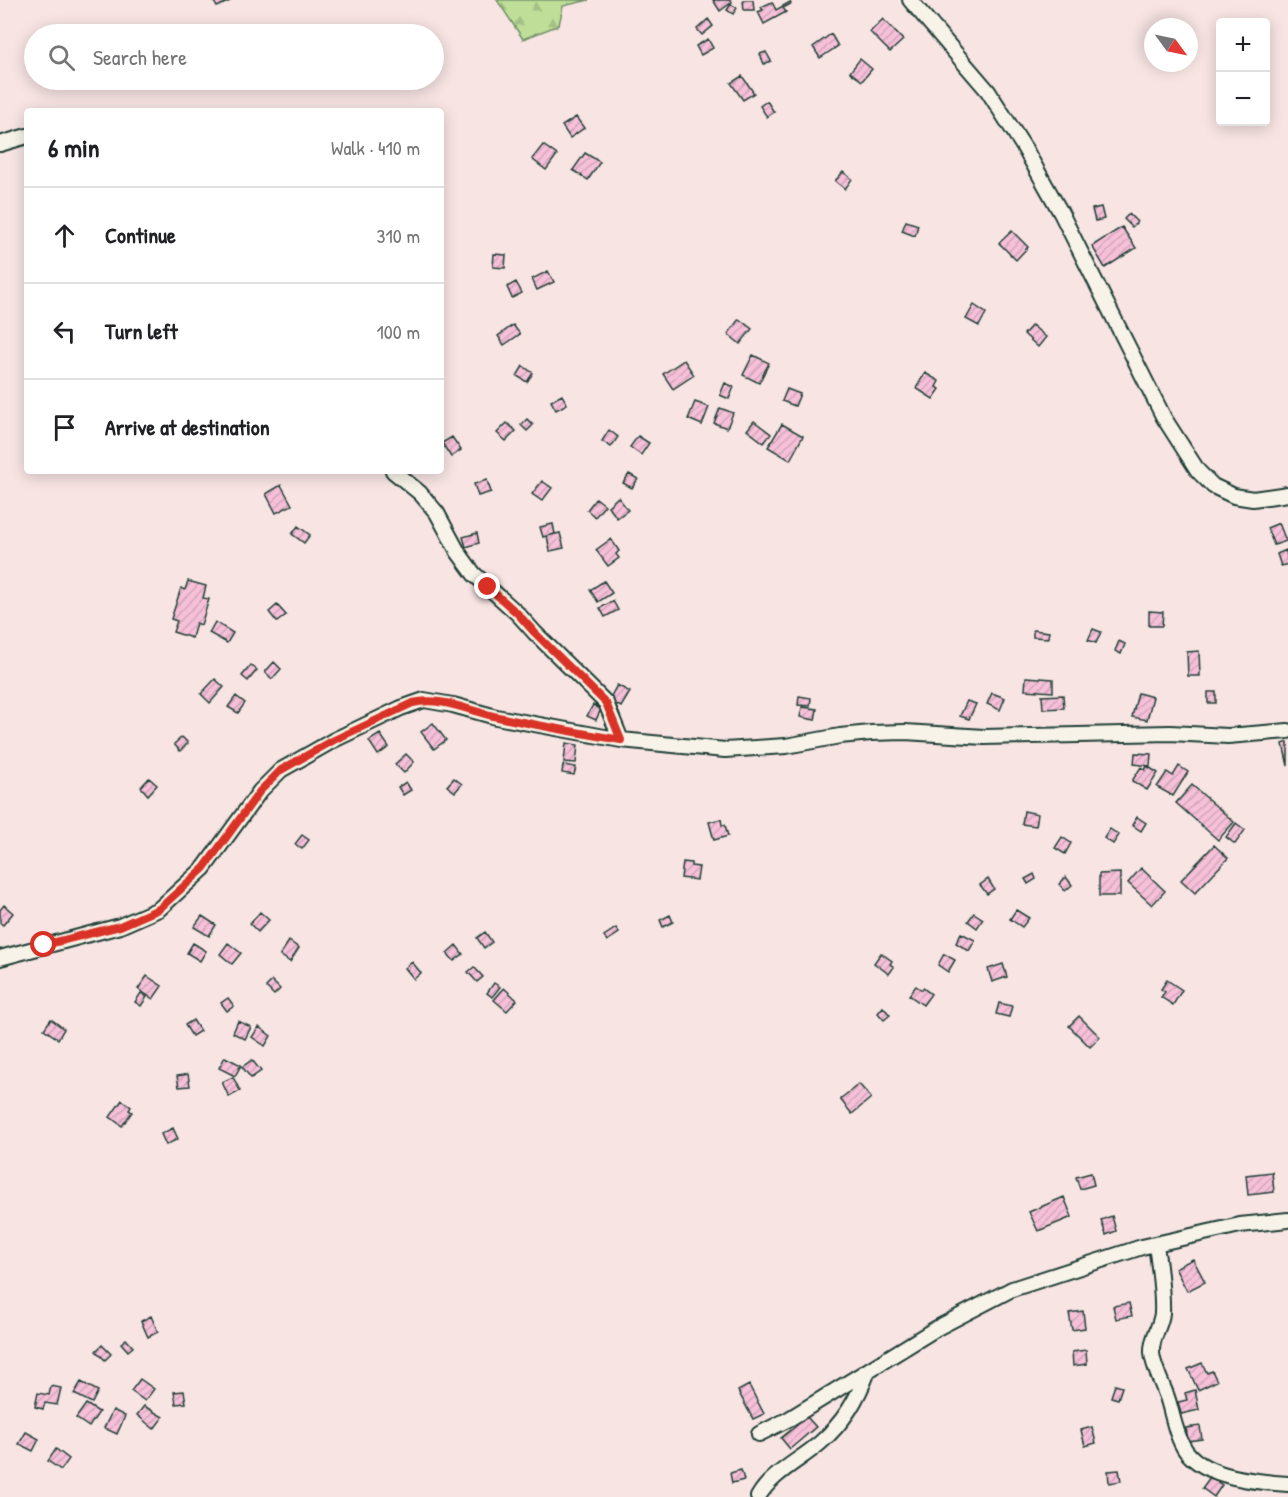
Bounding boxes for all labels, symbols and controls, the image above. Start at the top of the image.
north arrow [1144,18,1198,72]
map controls [1216,18,1270,126]
button: + [1216,18,1270,72]
search box [24,24,444,90]
icon: search [45,41,78,74]
text: Search here [93,42,187,72]
button: − [1216,72,1270,126]
text: 6 min [48,130,100,165]
text: Walk · 410 m [331,134,420,161]
icon: ahead [48,219,81,252]
text: Continue [105,220,176,250]
text: 310 m [377,222,420,249]
icon: left [48,315,81,348]
text: Turn left [105,316,178,346]
text: 100 m [377,318,420,345]
icon: arrive [48,411,81,444]
text: Arrive at destination [105,412,270,442]
route end [474,573,500,599]
route start [30,931,56,957]

